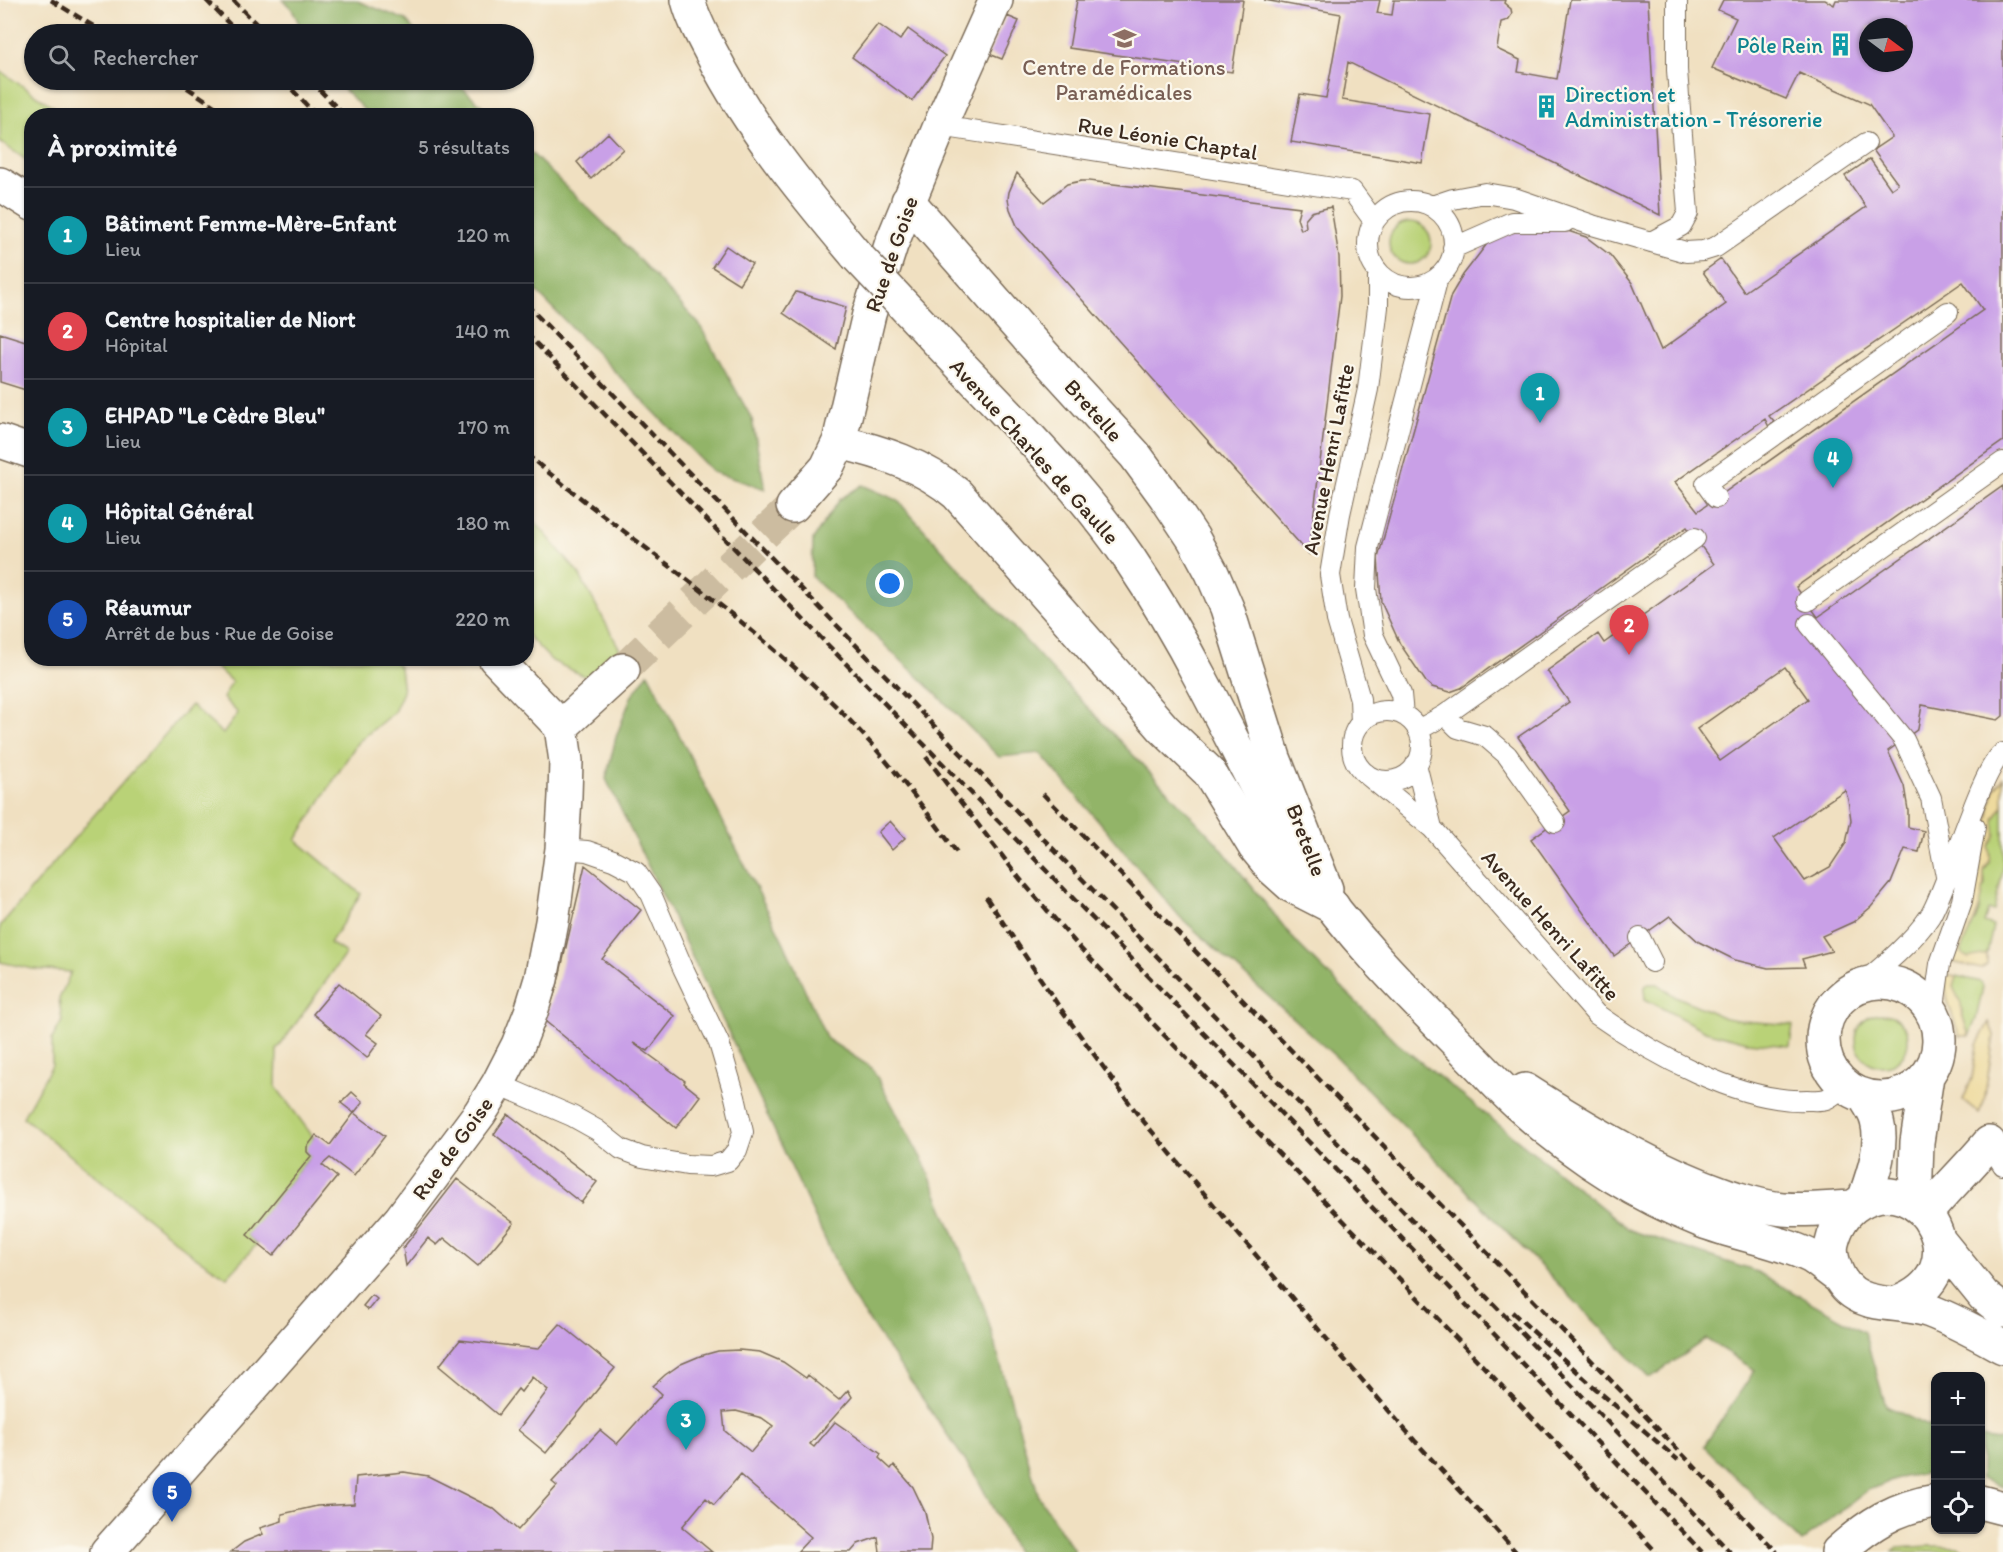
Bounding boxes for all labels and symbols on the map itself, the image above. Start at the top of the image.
north arrow [1859,18,1913,72]
school or university icon: Centre de Formations Paramédicales [1111,25,1137,51]
place label: Pôle Rein [1737,32,1823,59]
building icon: Pôle Rein [1828,32,1854,58]
place label: Centre de Formations Paramédicales [1022,54,1226,106]
place label: Direction et Administration - Trésorerie [1565,81,1823,133]
building icon: Direction et Administration - Trésorerie [1534,94,1560,120]
street label: Rue Léonie Chaptal [1076,111,1260,166]
street label: Rue de Goise [859,193,924,316]
street label: Avenue Charles de Gaulle [944,353,1125,550]
street label: Avenue Henri Lafitte [1297,361,1360,557]
street label: Bretelle [1058,373,1129,447]
pin: 1 [1520,374,1560,423]
pin: 4 [1814,438,1852,488]
your location [875,569,904,598]
pin: 2 [1610,606,1648,655]
street label: Bretelle [1280,800,1333,880]
street label: Avenue Henri Lafitte [1476,844,1626,1006]
street label: Rue de Goise [406,1091,499,1205]
pin: 3 [666,1400,706,1450]
pin: 5 [152,1472,192,1522]

